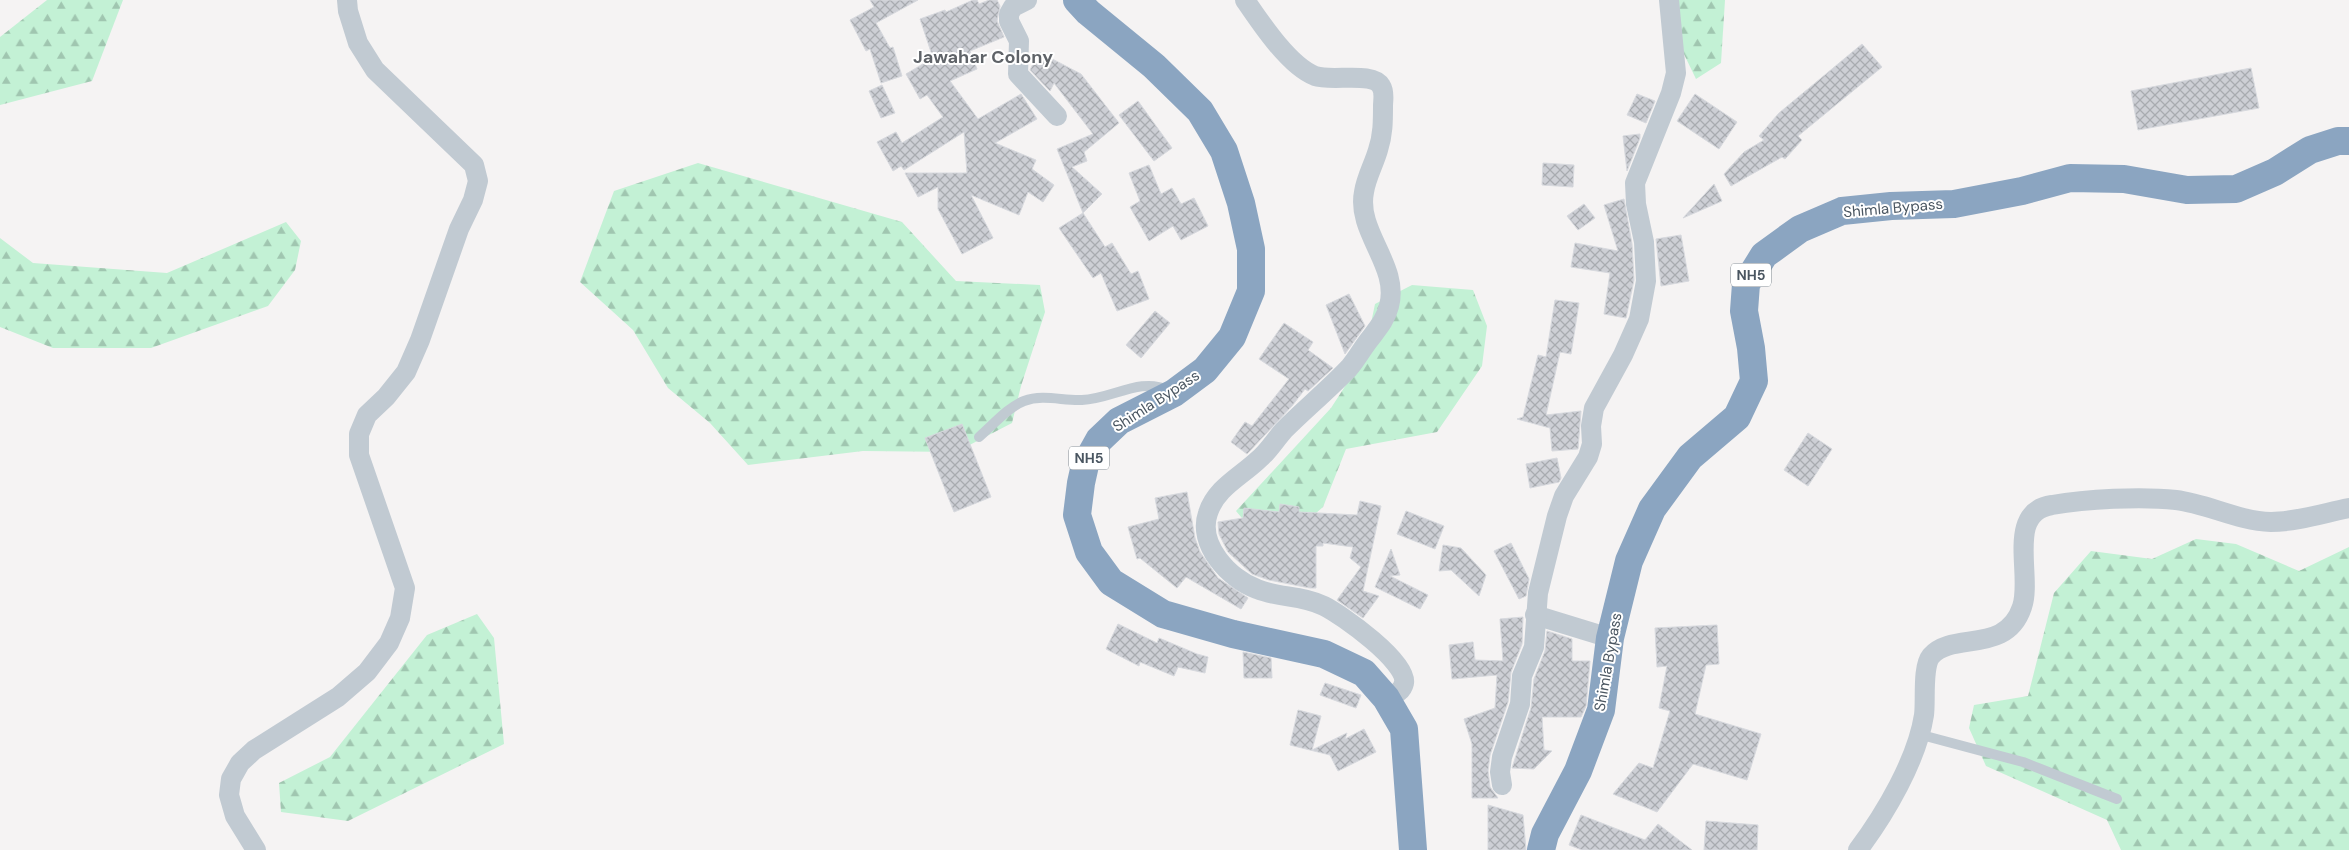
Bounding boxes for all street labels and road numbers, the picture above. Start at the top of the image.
street label: Shimla Bypass [1842,194,1944,222]
road number: NH5 [1731,264,1771,286]
street label: Shimla Bypass [1109,365,1203,437]
road number: NH5 [1069,446,1109,469]
street label: Shimla Bypass [1589,611,1627,713]

